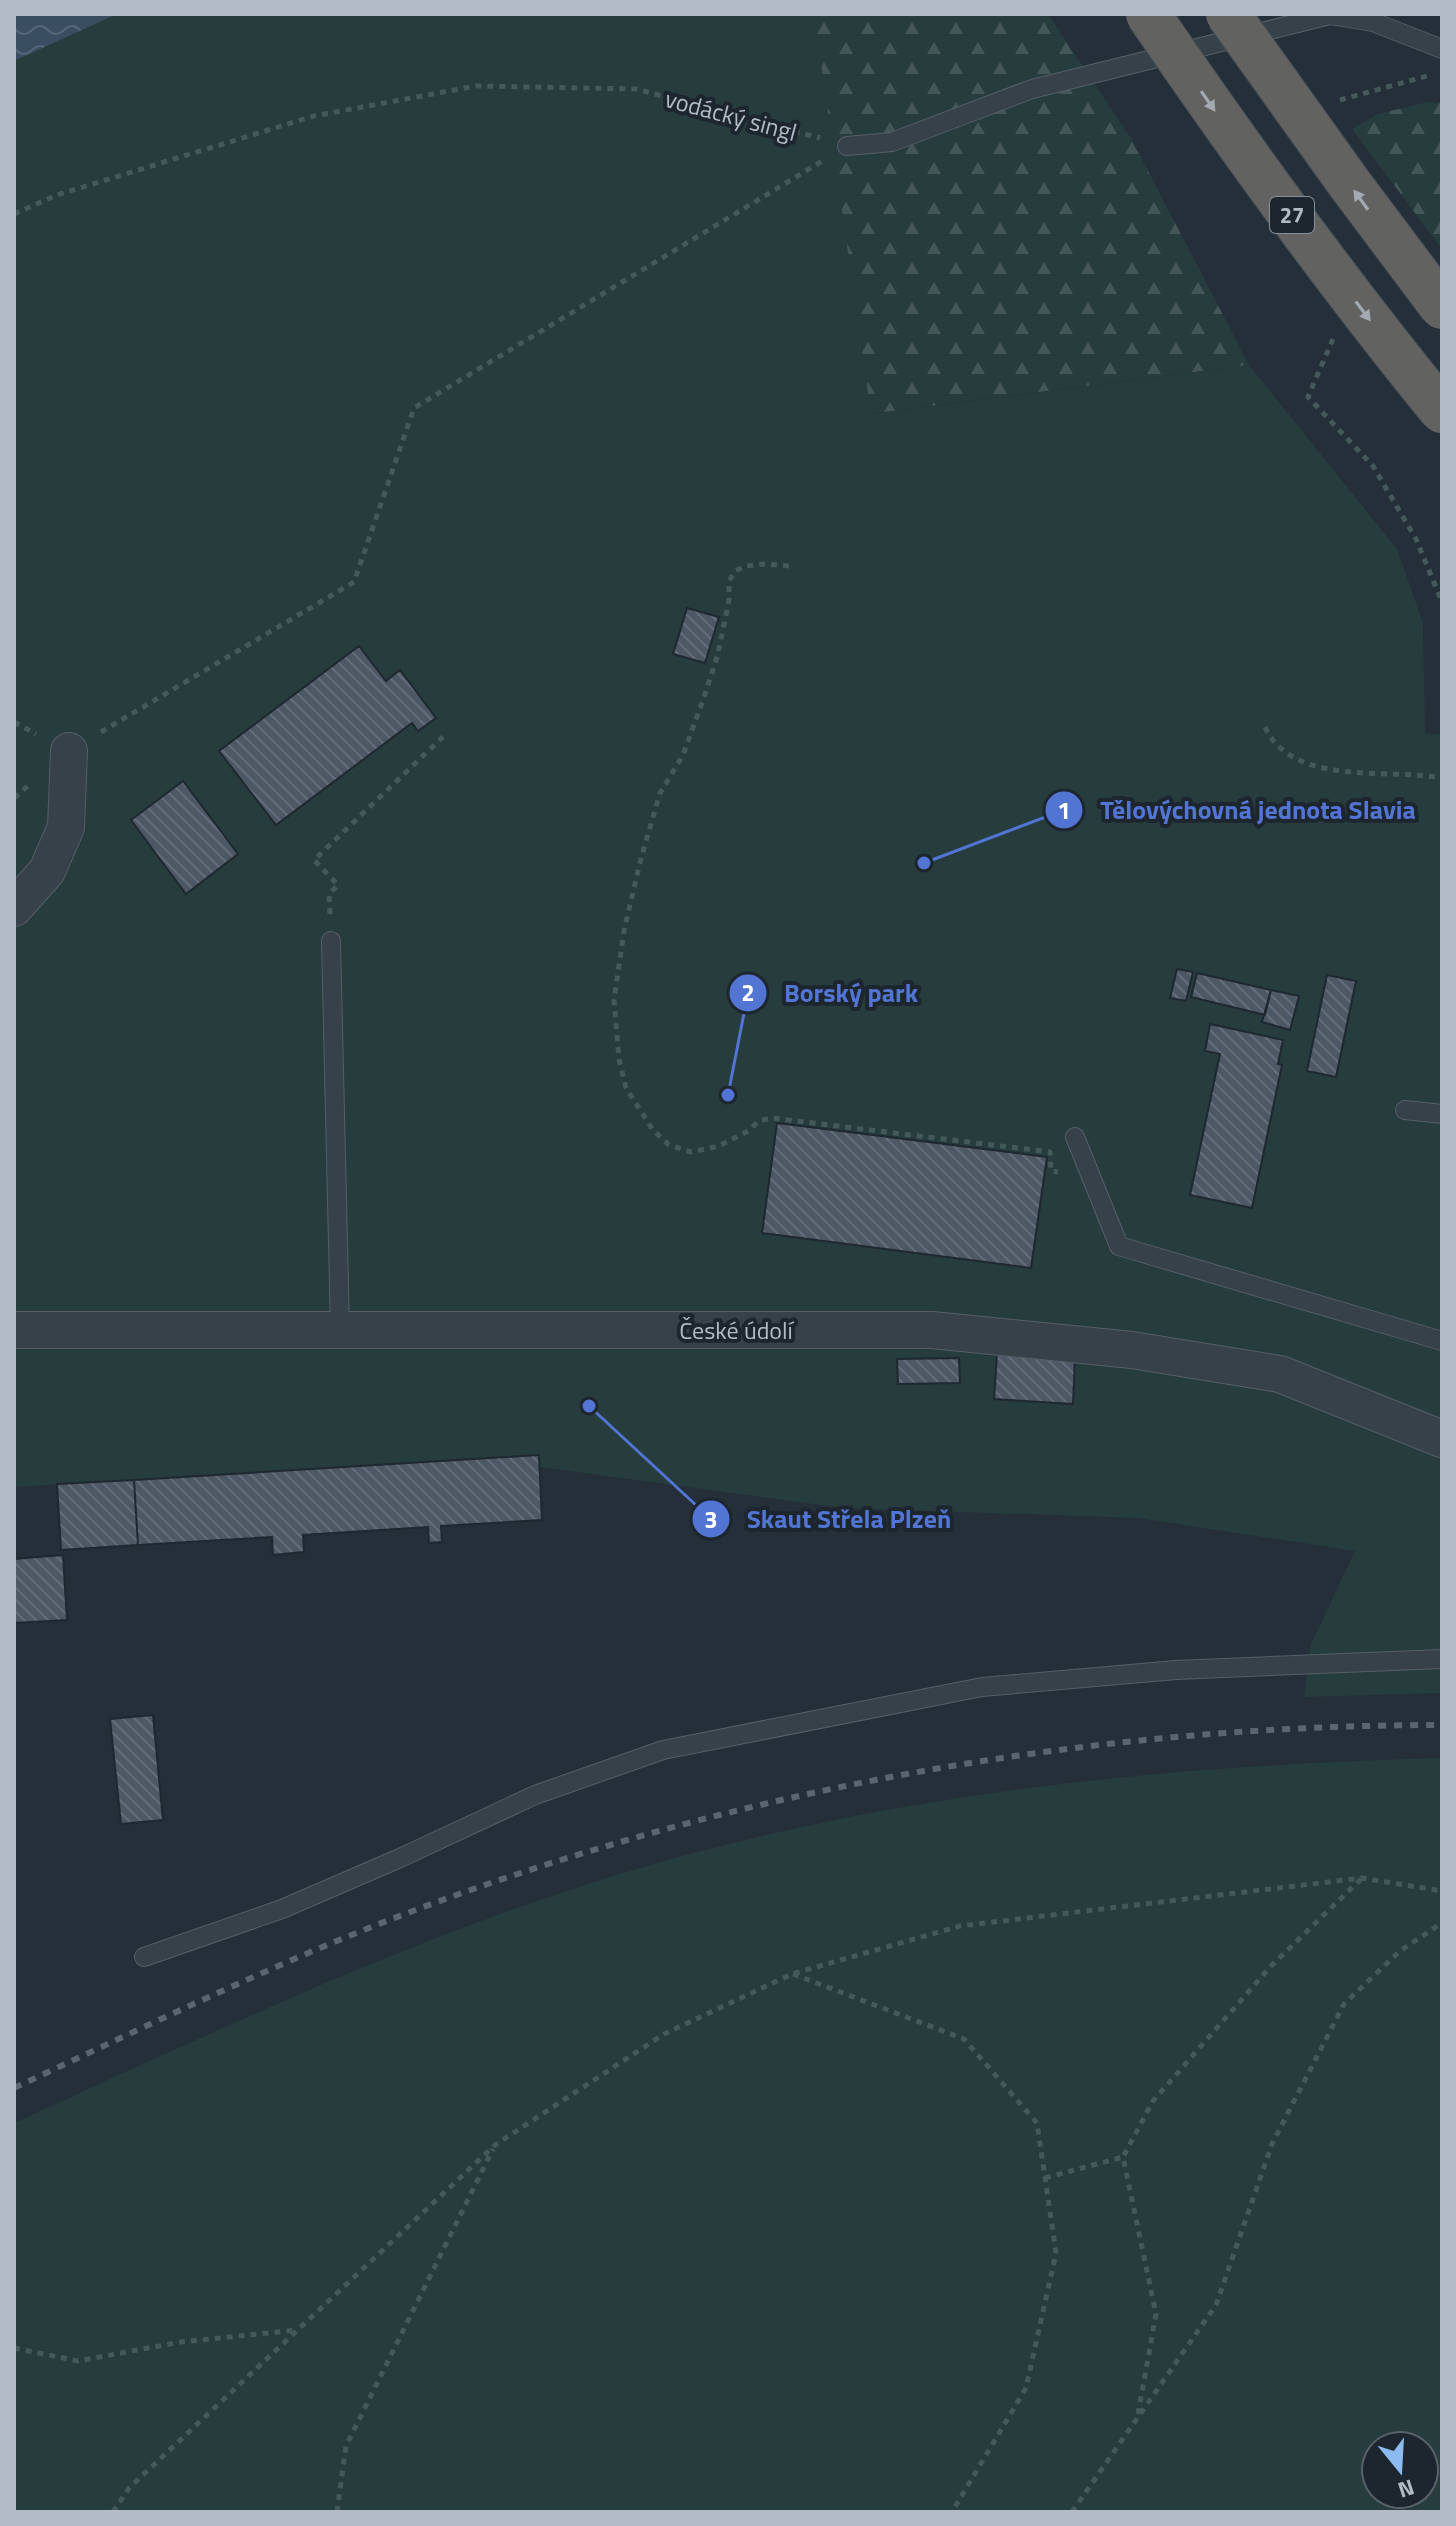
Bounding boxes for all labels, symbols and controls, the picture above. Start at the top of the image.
street label: vodácký singl [661,80,801,150]
one-way arrow [1200,91,1215,112]
one-way arrow [1354,190,1370,210]
road number: 27 [1270,197,1314,233]
one-way arrow [1354,300,1370,321]
callout: Tělovýchovná jednota Slavia [1044,785,1432,835]
text: Tělovýchovná jednota Slavia [1100,790,1416,829]
text: 1 [1057,792,1071,828]
callout: Borský park [728,968,934,1018]
text: Borský park [784,973,919,1012]
text: 2 [741,974,755,1010]
street label: České údolí [679,1312,795,1348]
callout: Skaut Střela Plzeň [691,1494,968,1544]
text: Skaut Střela Plzeň [747,1499,951,1538]
text: 3 [704,1501,718,1537]
north arrow [1360,2430,1440,2510]
text: N [1394,2470,1419,2508]

